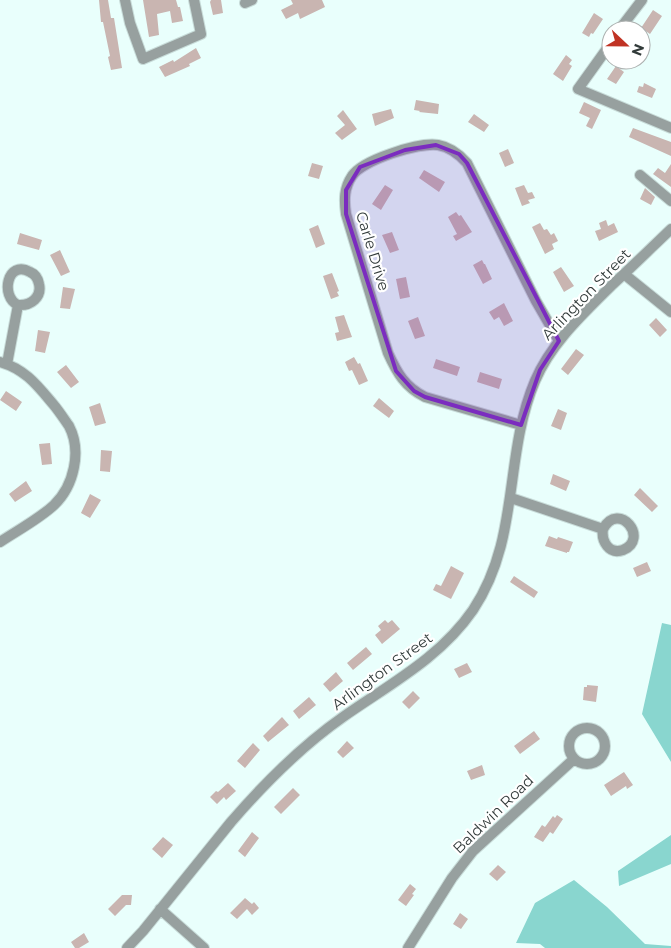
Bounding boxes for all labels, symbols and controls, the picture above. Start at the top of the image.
north arrow [601,20,651,70]
text: N [628,41,649,58]
street label: Carle Drive [352,209,394,293]
street label: Arlington Street [538,244,634,344]
street label: Arlington Street [328,628,436,714]
street label: Baldwin Road [449,771,537,857]

